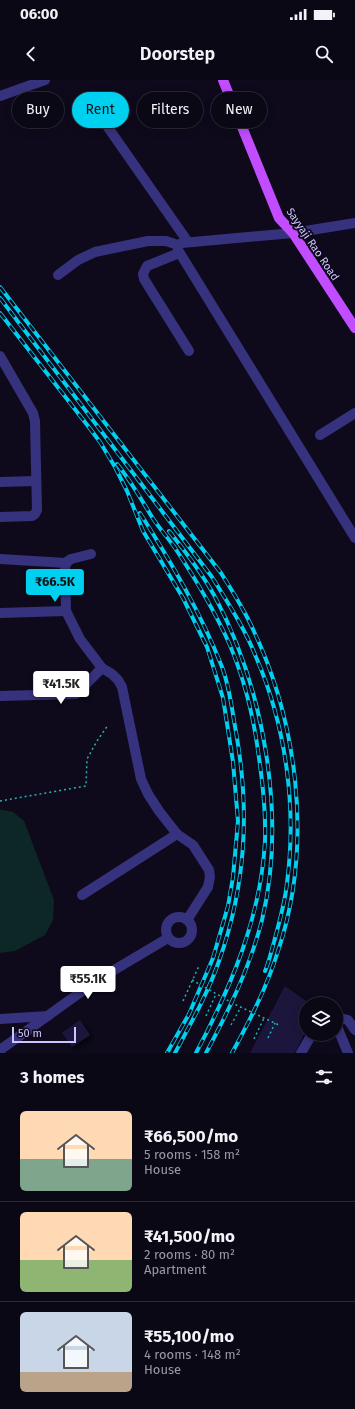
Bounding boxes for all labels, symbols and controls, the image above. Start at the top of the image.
text: 06:00 [20,5,58,23]
icon: back [20,43,42,65]
text: Doorstep [140,43,215,65]
icon: search [313,43,335,65]
chip: Buy [12,92,64,128]
chip: Rent [72,92,129,128]
chip: Filters [137,92,203,128]
chip: New [211,92,267,128]
street label: Sayyaji Rao Road [284,206,342,283]
pin: ₹66.5K [22,569,88,603]
text: ₹66.5K [35,574,75,589]
pin: ₹41.5K [28,671,94,705]
text: ₹41.5K [42,676,80,691]
pin: ₹55.1K [55,966,121,1000]
text: ₹55.1K [70,971,107,986]
map controls [299,997,343,1041]
button: layers [299,997,343,1041]
scale bar [12,1025,76,1044]
text: 50 m [18,1027,42,1040]
icon: filters [313,1066,335,1088]
text: 3 homes [20,1067,85,1088]
text: ₹66,500/mo [144,1126,238,1147]
icon: home [52,1127,100,1175]
text: 5 rooms · 158 m² [144,1147,240,1162]
text: House [144,1162,181,1177]
text: ₹41,500/mo [144,1226,235,1247]
icon: home [52,1228,100,1276]
text: 2 rooms · 80 m² [144,1247,235,1262]
text: Apartment [144,1262,206,1277]
text: ₹55,100/mo [144,1326,234,1347]
icon: home [52,1328,100,1376]
text: 4 rooms · 148 m² [144,1347,241,1362]
text: House [144,1362,181,1377]

